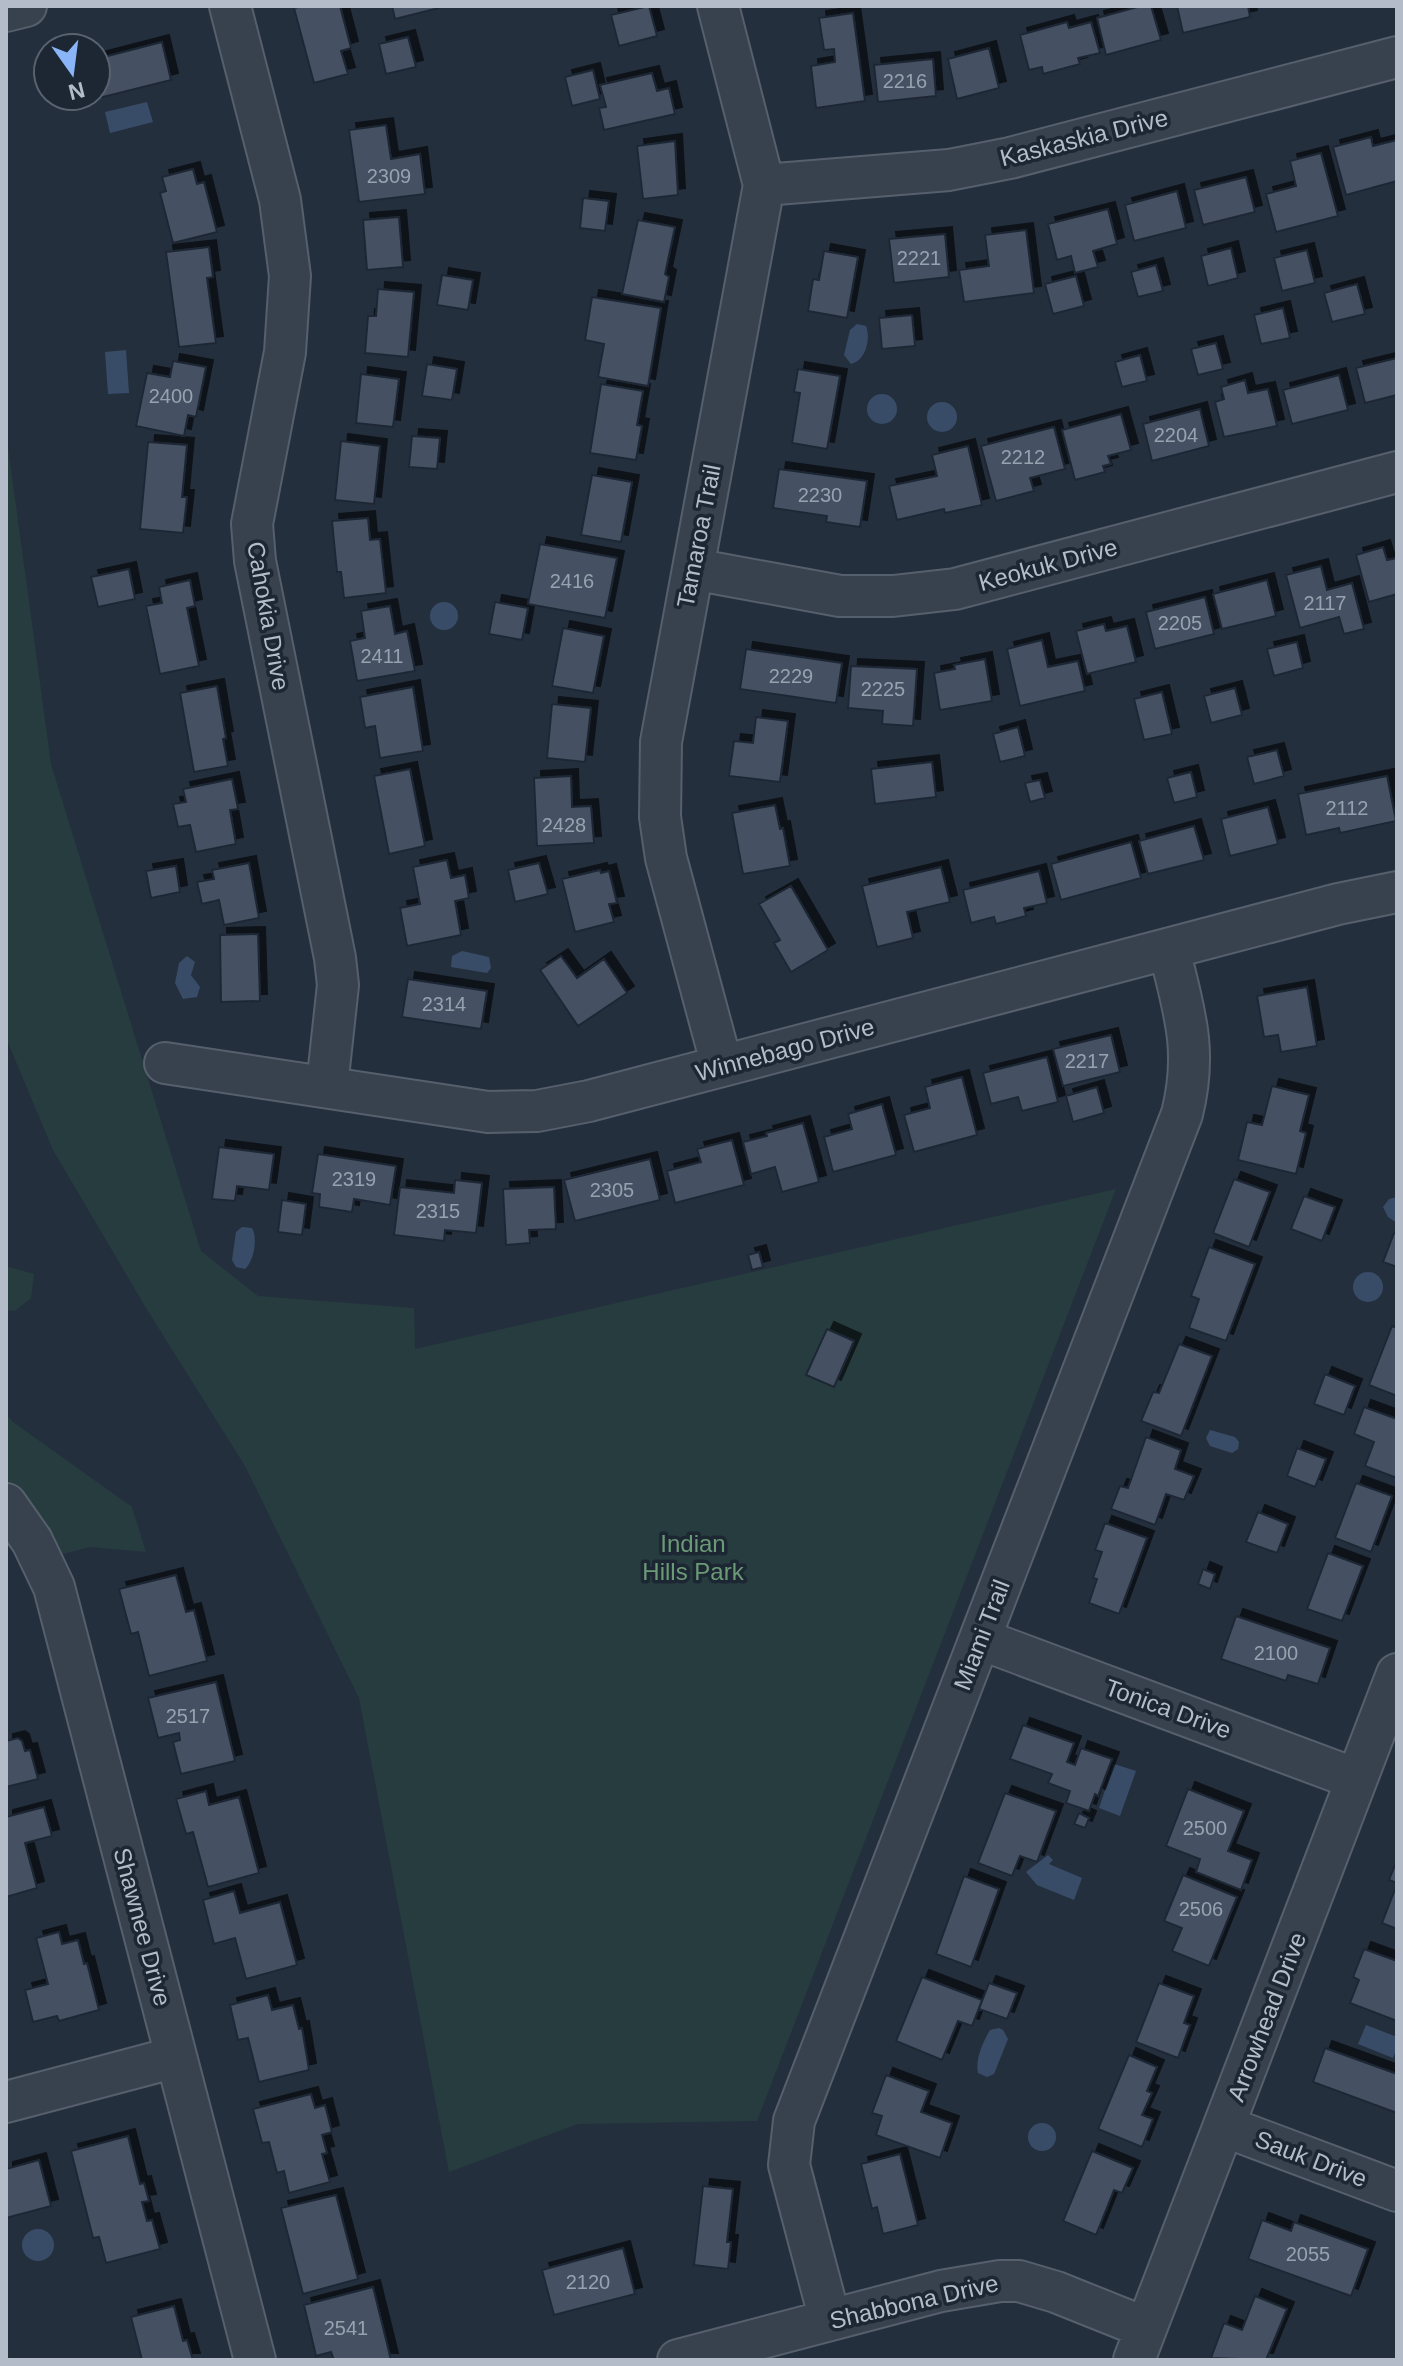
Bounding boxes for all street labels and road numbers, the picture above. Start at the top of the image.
street label: Kaskaskia Drive [997,104,1171,171]
street label: Tamaroa Trail [671,462,726,610]
street label: Keokuk Drive [975,533,1120,596]
street label: Cahokia Drive [242,539,295,692]
street label: Winnebago Drive [692,1013,877,1086]
street label: Miami Trail [948,1576,1015,1694]
street label: Tonica Drive [1102,1673,1235,1744]
street label: Shawnee Drive [108,1845,177,2009]
street label: Arrowhead Drive [1222,1929,1311,2105]
street label: Sauk Drive [1252,2125,1371,2192]
street label: Shabbona Drive [827,2269,1001,2334]

